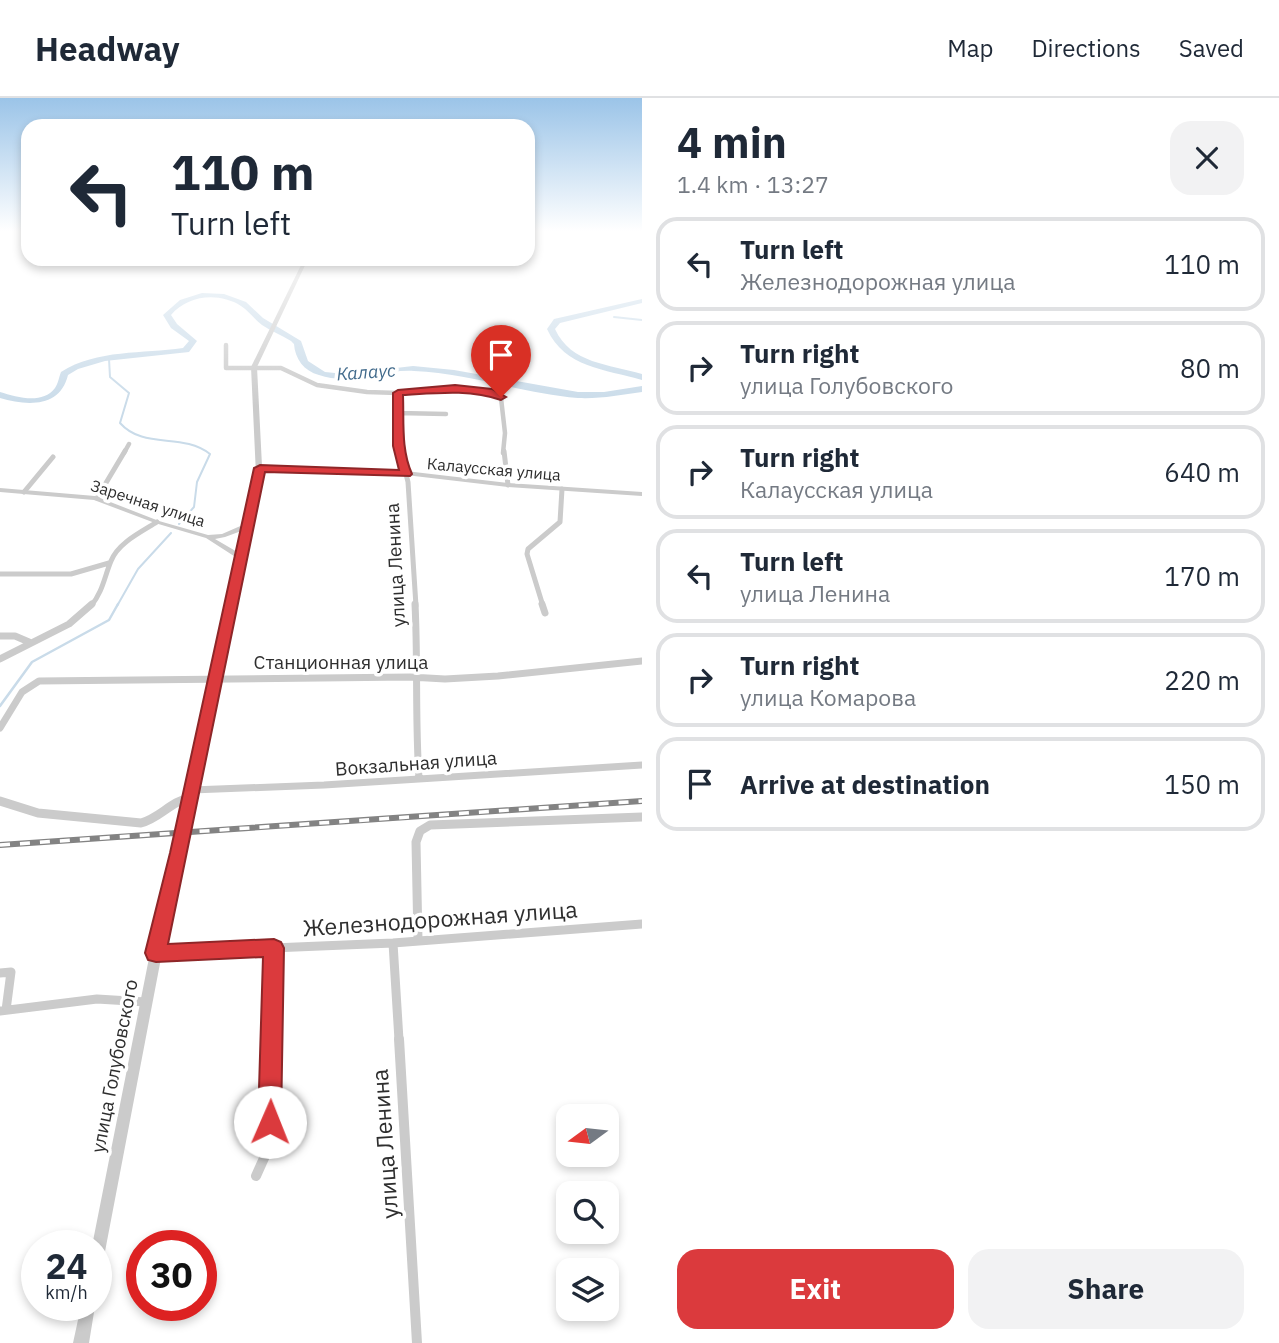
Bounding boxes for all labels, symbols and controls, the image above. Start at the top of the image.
text: Headway [35,27,180,70]
text: Map [947,32,993,64]
text: Directions [1031,32,1141,64]
text: Saved [1179,32,1244,64]
text: 4 min [677,115,787,170]
button: close [1170,121,1244,195]
text: 110 m [171,140,315,203]
icon: left [56,147,147,238]
text: 1.4 km · 13:27 [677,169,829,199]
text: Turn left [171,202,291,244]
text: Turn left [740,232,843,266]
icon: left [681,245,719,283]
text: 110 m [1164,247,1240,281]
text: Железнодорожная улица [740,266,1015,296]
pin [471,325,531,397]
icon: arrive [482,336,520,374]
text: Turn right [740,336,859,370]
icon: right [681,349,719,387]
text: 80 m [1180,351,1240,385]
water label: Калаус [336,358,397,386]
text: улица Голубовского [740,370,953,400]
text: Turn right [740,440,859,474]
street label: Калаусская улица [426,453,562,485]
icon: right [681,453,719,491]
text: 640 m [1164,455,1240,489]
text: Калаусская улица [740,474,933,504]
street label: Заречная улица [88,475,208,531]
street label: улица Ленина [380,502,410,628]
text: Turn left [740,544,843,578]
icon: left [681,557,719,595]
text: 170 m [1164,559,1240,593]
text: улица Ленина [740,578,890,608]
text: Turn right [740,648,859,682]
street label: Станционная улица [254,650,428,674]
icon: right [681,661,719,699]
text: 220 m [1164,663,1240,697]
text: улица Комарова [740,682,916,712]
street label: Вокзальная улица [334,745,498,781]
icon: arrive [681,765,719,803]
text: Arrive at destination [740,767,990,801]
text: 150 m [1164,767,1240,801]
street label: Железнодорожная улица [302,893,578,943]
street label: улица Голубовского [85,977,143,1155]
street label: улица Ленина [364,1068,404,1220]
position arrow [233,1085,307,1159]
north arrow [556,1104,620,1167]
map controls [556,1104,619,1321]
button: search [556,1181,619,1244]
speed limit sign: 30 [126,1230,217,1321]
text: 24 [45,1243,88,1289]
button: Exit [677,1249,954,1329]
button: Share [968,1249,1244,1329]
button: layers [556,1258,619,1321]
text: km/h [45,1281,88,1304]

